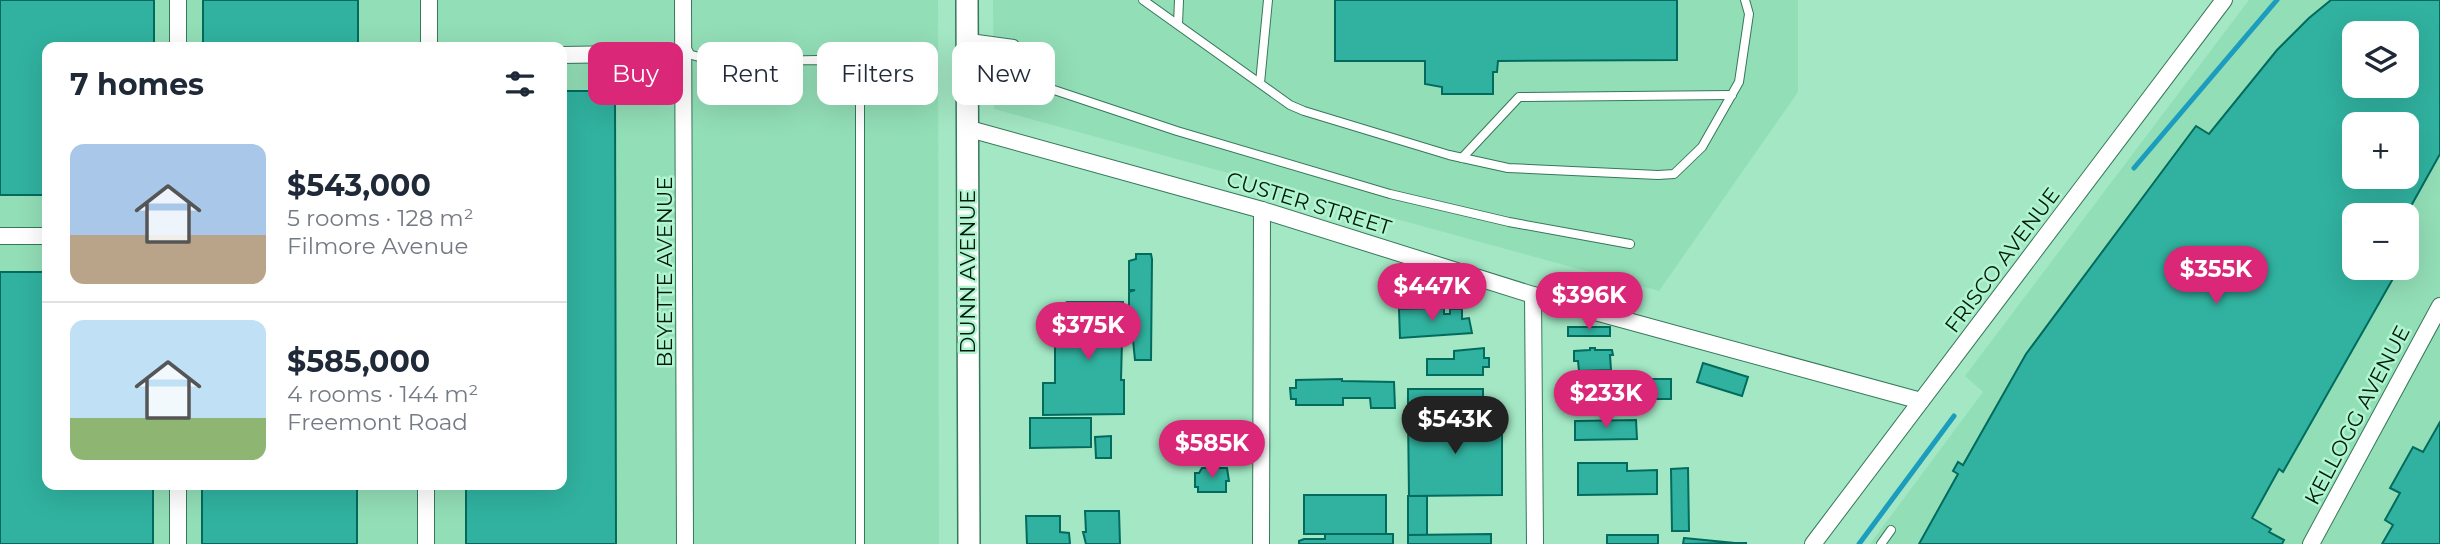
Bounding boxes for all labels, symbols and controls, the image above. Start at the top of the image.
map controls [2342,21,2419,280]
button: layers [2342,21,2419,98]
chip: Buy [588,42,683,105]
chip: Rent [697,42,803,105]
chip: Filters [817,42,938,105]
chip: New [952,42,1055,105]
icon: filters [501,65,539,103]
text: 7 homes [70,66,204,103]
button: + [2342,112,2419,189]
street label: CUSTER STREET [1224,166,1394,240]
text: $543,000 [287,167,431,204]
icon: home [126,172,210,256]
street label: BEYETTE AVENUE [652,176,677,368]
street label: FRISCO AVENUE [1939,182,2065,338]
street label: DUNN AVENUE [955,190,980,354]
button: − [2342,203,2419,280]
text: 5 rooms · 128 m² [287,204,474,232]
text: Filmore Avenue [287,232,468,260]
pin: $355K [2167,246,2265,306]
text: $355K [2180,255,2252,283]
pin: $447K [1383,264,1481,323]
text: $447K [1394,272,1470,300]
pin: $396K [1540,272,1638,332]
text: $396K [1552,281,1626,309]
pin: $375K [1039,302,1137,362]
text: $375K [1052,311,1124,339]
street label: KELLOGG AVENUE [2299,321,2415,509]
text: $585,000 [287,343,430,380]
icon: home [126,348,210,432]
pin: $233K [1557,370,1655,430]
text: $233K [1570,379,1642,407]
text: 4 rooms · 144 m² [287,380,479,408]
pin: $543K [1406,396,1504,456]
text: $543K [1418,405,1492,433]
text: Freemont Road [287,408,468,436]
pin: $585K [1163,420,1261,480]
text: $585K [1175,429,1249,457]

